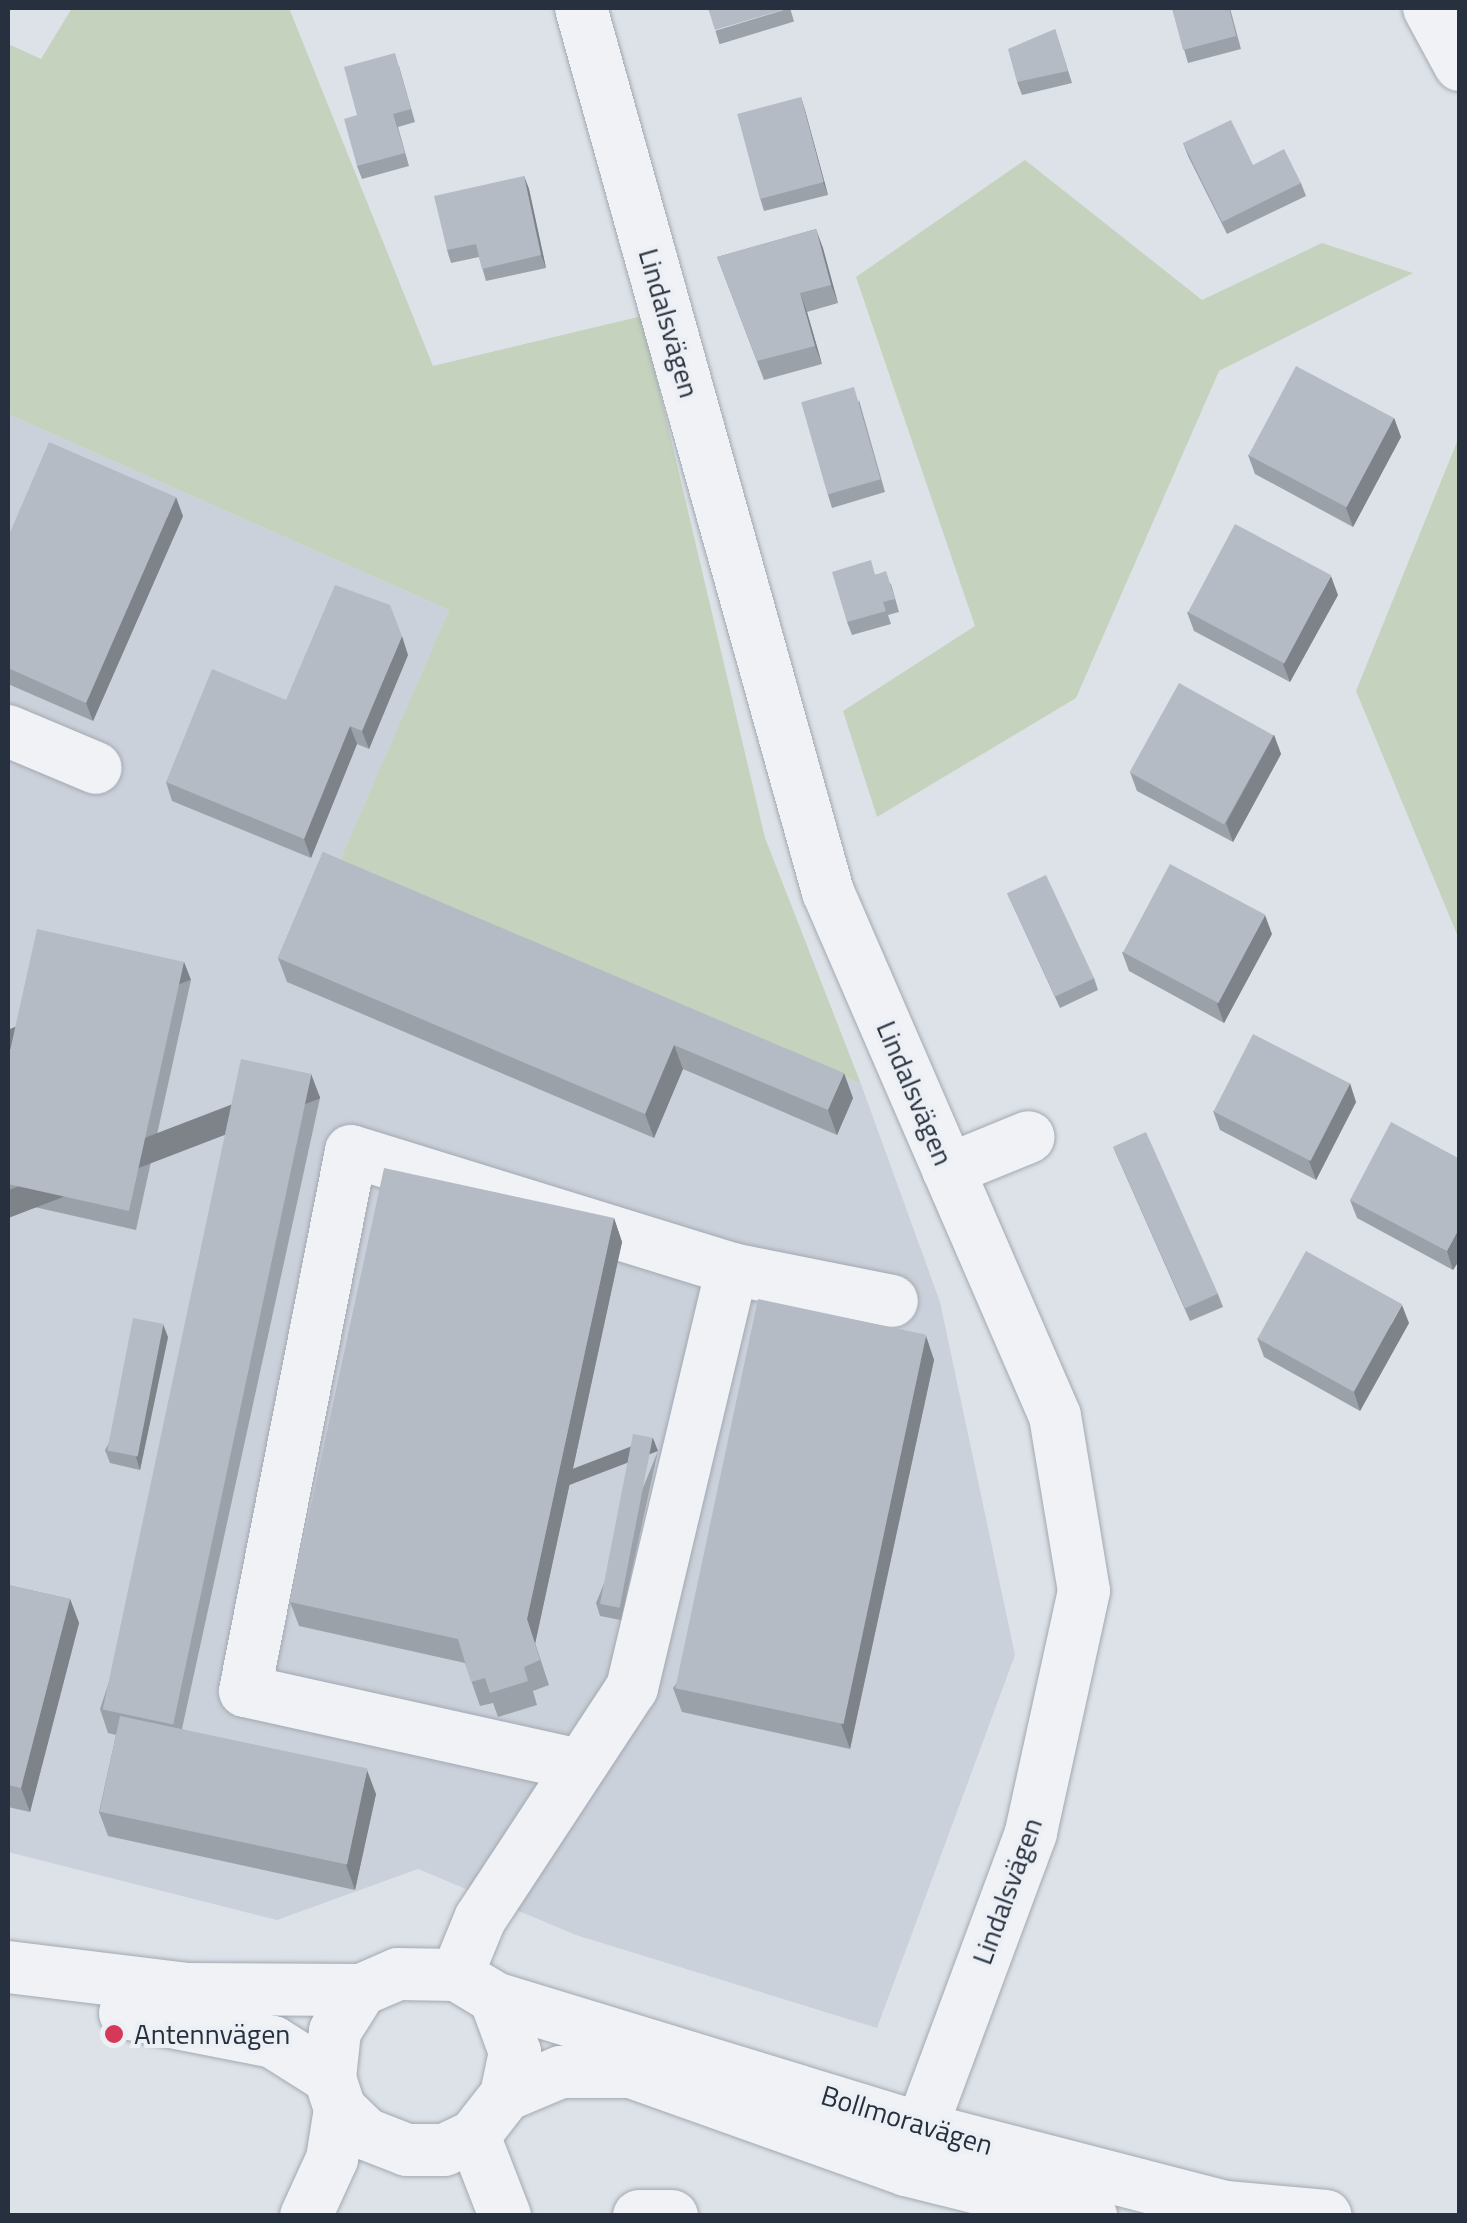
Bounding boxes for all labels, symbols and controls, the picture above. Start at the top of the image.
street label: Lindalsvägen [632,245,706,401]
street label: Lindalsvägen [870,1016,960,1170]
street label: Lindalsvägen [965,1813,1049,1969]
place label: Antennvägen [134,2017,290,2051]
marker: Antennvägen [103,2023,125,2045]
street label: Bollmoravägen [817,2078,997,2162]

